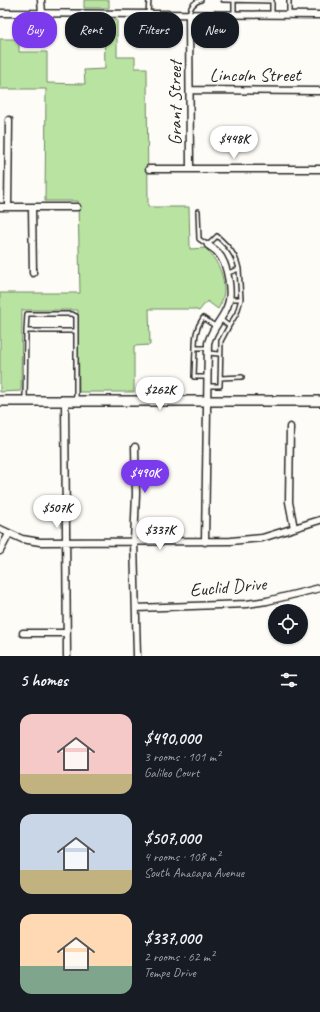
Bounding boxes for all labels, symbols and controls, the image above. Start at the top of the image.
chip: Buy [12,12,57,48]
chip: Rent [65,12,116,48]
chip: Filters [124,12,183,48]
chip: New [191,12,239,48]
street label: Grant Street [163,58,187,145]
street label: Lincoln Street [209,63,302,87]
pin: $448K [206,126,262,160]
text: $448K [219,131,249,147]
pin: $262K [132,377,188,411]
text: $262K [145,382,175,398]
pin: $490K [117,460,173,494]
text: $490K [130,465,160,481]
pin: $507K [29,495,85,529]
text: $507K [42,500,72,516]
pin: $337K [132,517,188,551]
text: $337K [145,522,175,538]
street label: Euclid Drive [189,572,269,602]
map controls [268,604,308,644]
button: locate [268,604,308,644]
icon: filters [278,669,300,691]
text: 5 homes [20,670,68,691]
text: $490,000 [144,728,201,749]
icon: home [52,730,100,778]
text: 3 rooms · 101 m² [144,749,220,765]
text: Galileo Court [144,765,199,781]
text: $507,000 [144,828,201,849]
icon: home [52,830,100,878]
text: 4 rooms · 108 m² [144,849,220,865]
text: South Anacapa Avenue [144,865,244,881]
text: $337,000 [144,928,201,949]
icon: home [52,930,100,978]
text: 2 rooms · 62 m² [144,949,214,965]
text: Tempe Drive [144,965,196,981]

